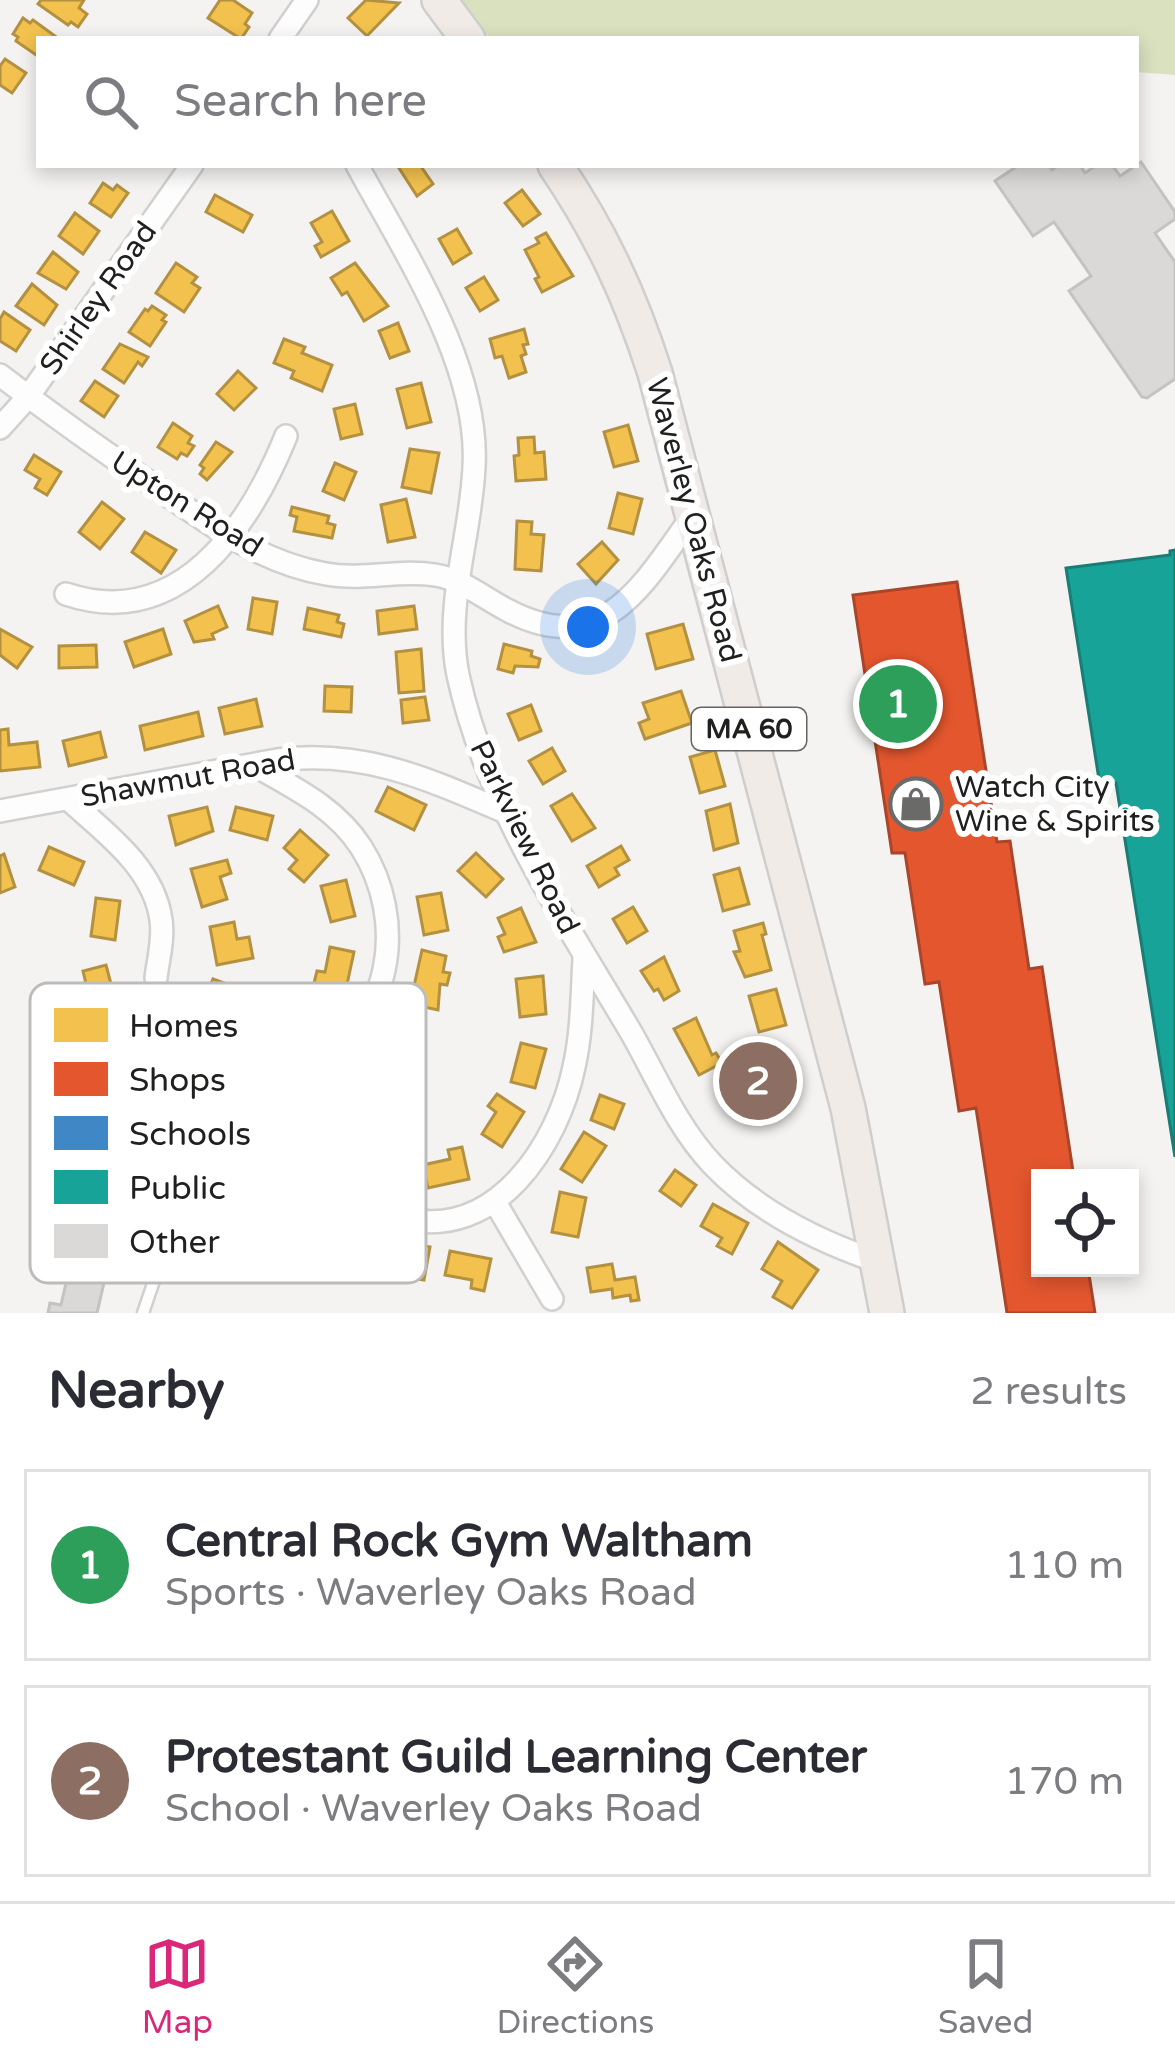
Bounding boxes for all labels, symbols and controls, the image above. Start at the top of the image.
search box [36,36,1139,168]
icon: search [78,69,144,135]
text: Search here [174,75,427,129]
street label: Shirley Road [32,214,165,382]
street label: Waverley Oaks Road [638,374,749,666]
street label: Upton Road [104,443,269,566]
your location [558,597,618,657]
pin: 1 [859,659,937,749]
road number: MA 60 [692,708,806,750]
street label: Parkview Road [462,734,587,940]
street label: Shawmut Road [78,741,298,816]
place label: Watch City Wine & Spirits [955,769,1155,840]
shop icon: Watch City Wine & Spirits [888,776,944,832]
legend [30,983,426,1283]
text: Homes [129,1007,238,1046]
pin: 2 [719,1036,797,1126]
text: Shops [129,1061,226,1100]
text: Schools [129,1115,251,1154]
text: Public [129,1169,226,1208]
map controls [1031,1169,1139,1277]
button: locate [1031,1169,1139,1277]
text: Other [129,1223,220,1262]
text: Nearby [48,1360,225,1422]
text: 2 results [970,1368,1127,1415]
text: Central Rock Gym Waltham [165,1515,753,1569]
text: 1 [78,1542,102,1589]
text: 110 m [1005,1542,1124,1589]
text: Sports · Waverley Oaks Road [165,1569,697,1616]
text: Protestant Guild Learning Center [165,1731,867,1785]
text: 2 [78,1758,102,1805]
text: 170 m [1005,1758,1124,1805]
text: School · Waverley Oaks Road [165,1785,702,1832]
tab: Map [142,1931,213,2042]
tab: Directions [497,1931,654,2042]
tab: Saved [938,1931,1033,2042]

